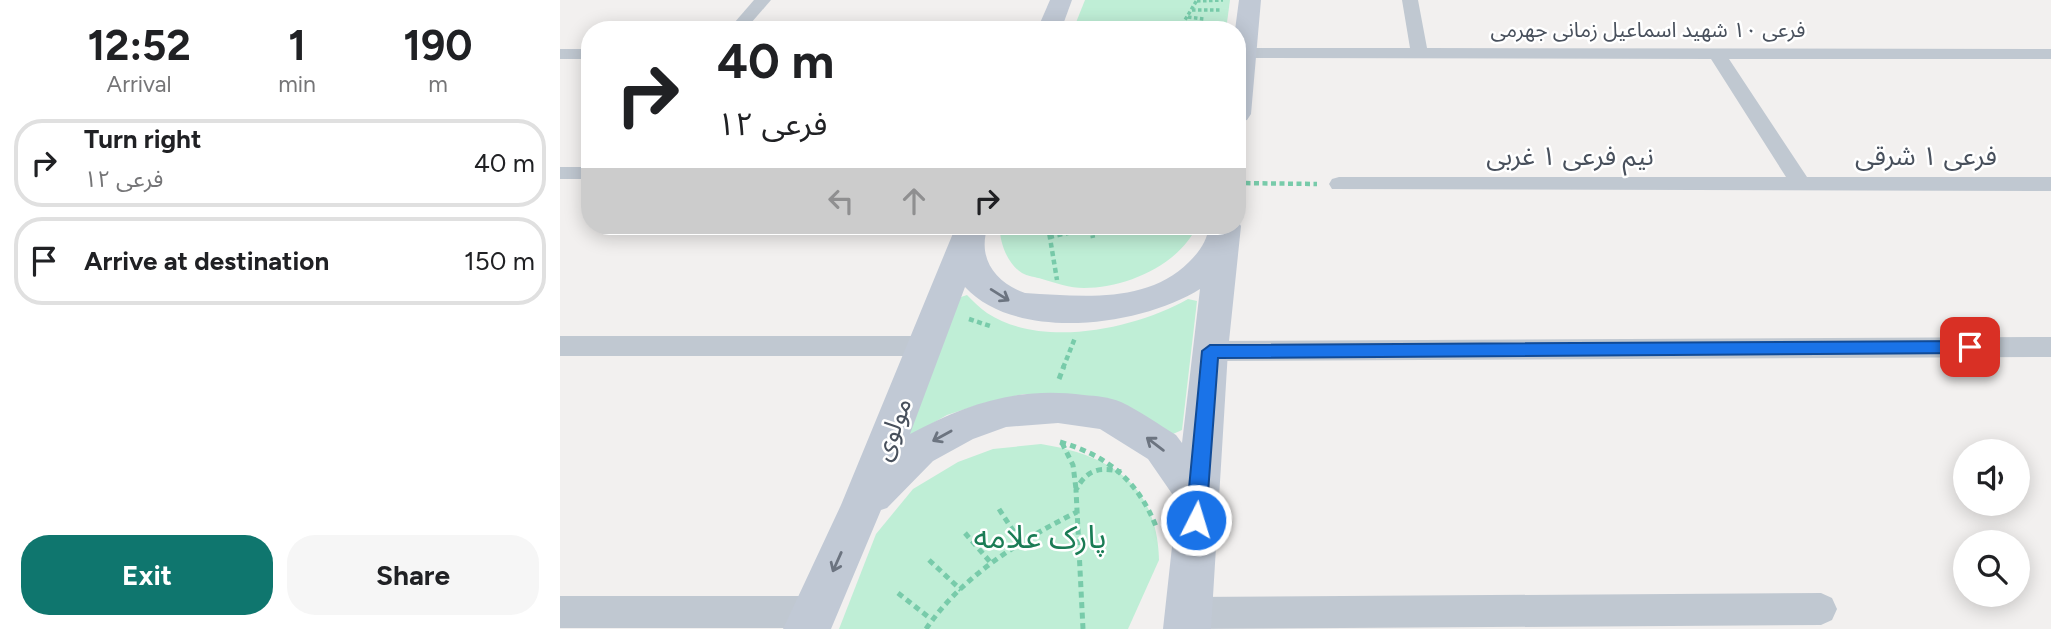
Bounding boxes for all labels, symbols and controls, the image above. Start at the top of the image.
street label: فرعی ۱۰ شهید اسماعیل زمانی جهرمی [1491,17,1805,42]
text: 12:52 [87,20,191,71]
text: 1 [288,20,306,71]
text: 190 [403,20,473,71]
text: 40 m [717,31,834,90]
icon: right [602,49,693,140]
text: Arrival [107,70,172,98]
text: min [278,70,316,98]
text: m [428,70,448,98]
text: فرعی ۱۲ [717,105,827,143]
text: Turn right [84,123,201,155]
street label: نیم فرعی ۱ غربی [1486,140,1654,176]
street label: فرعی ۱ شرقی [1855,140,1997,172]
icon: right [25,144,63,182]
text: 40 m [474,147,535,179]
text: فرعی ۱۲ [84,165,163,193]
icon: left [822,182,860,220]
icon: ahead [895,182,933,220]
icon: right [968,182,1006,220]
icon: arrive [25,242,63,280]
text: Arrive at destination [84,245,329,277]
text: 150 m [464,245,535,277]
one-way arrow [990,288,1010,302]
pin [1940,317,2000,377]
icon: arrive [1951,328,1989,366]
street label: مولوی [865,393,919,465]
one-way arrow [933,429,953,443]
one-way arrow [1146,437,1165,452]
map controls [1953,439,2030,607]
button: sound [1953,439,2030,516]
position arrow [1159,483,1233,557]
park label: پارک علامه [974,518,1106,557]
button: search [1953,530,2030,607]
button: Exit [21,535,273,615]
button: Share [287,535,539,615]
one-way arrow [830,550,843,572]

